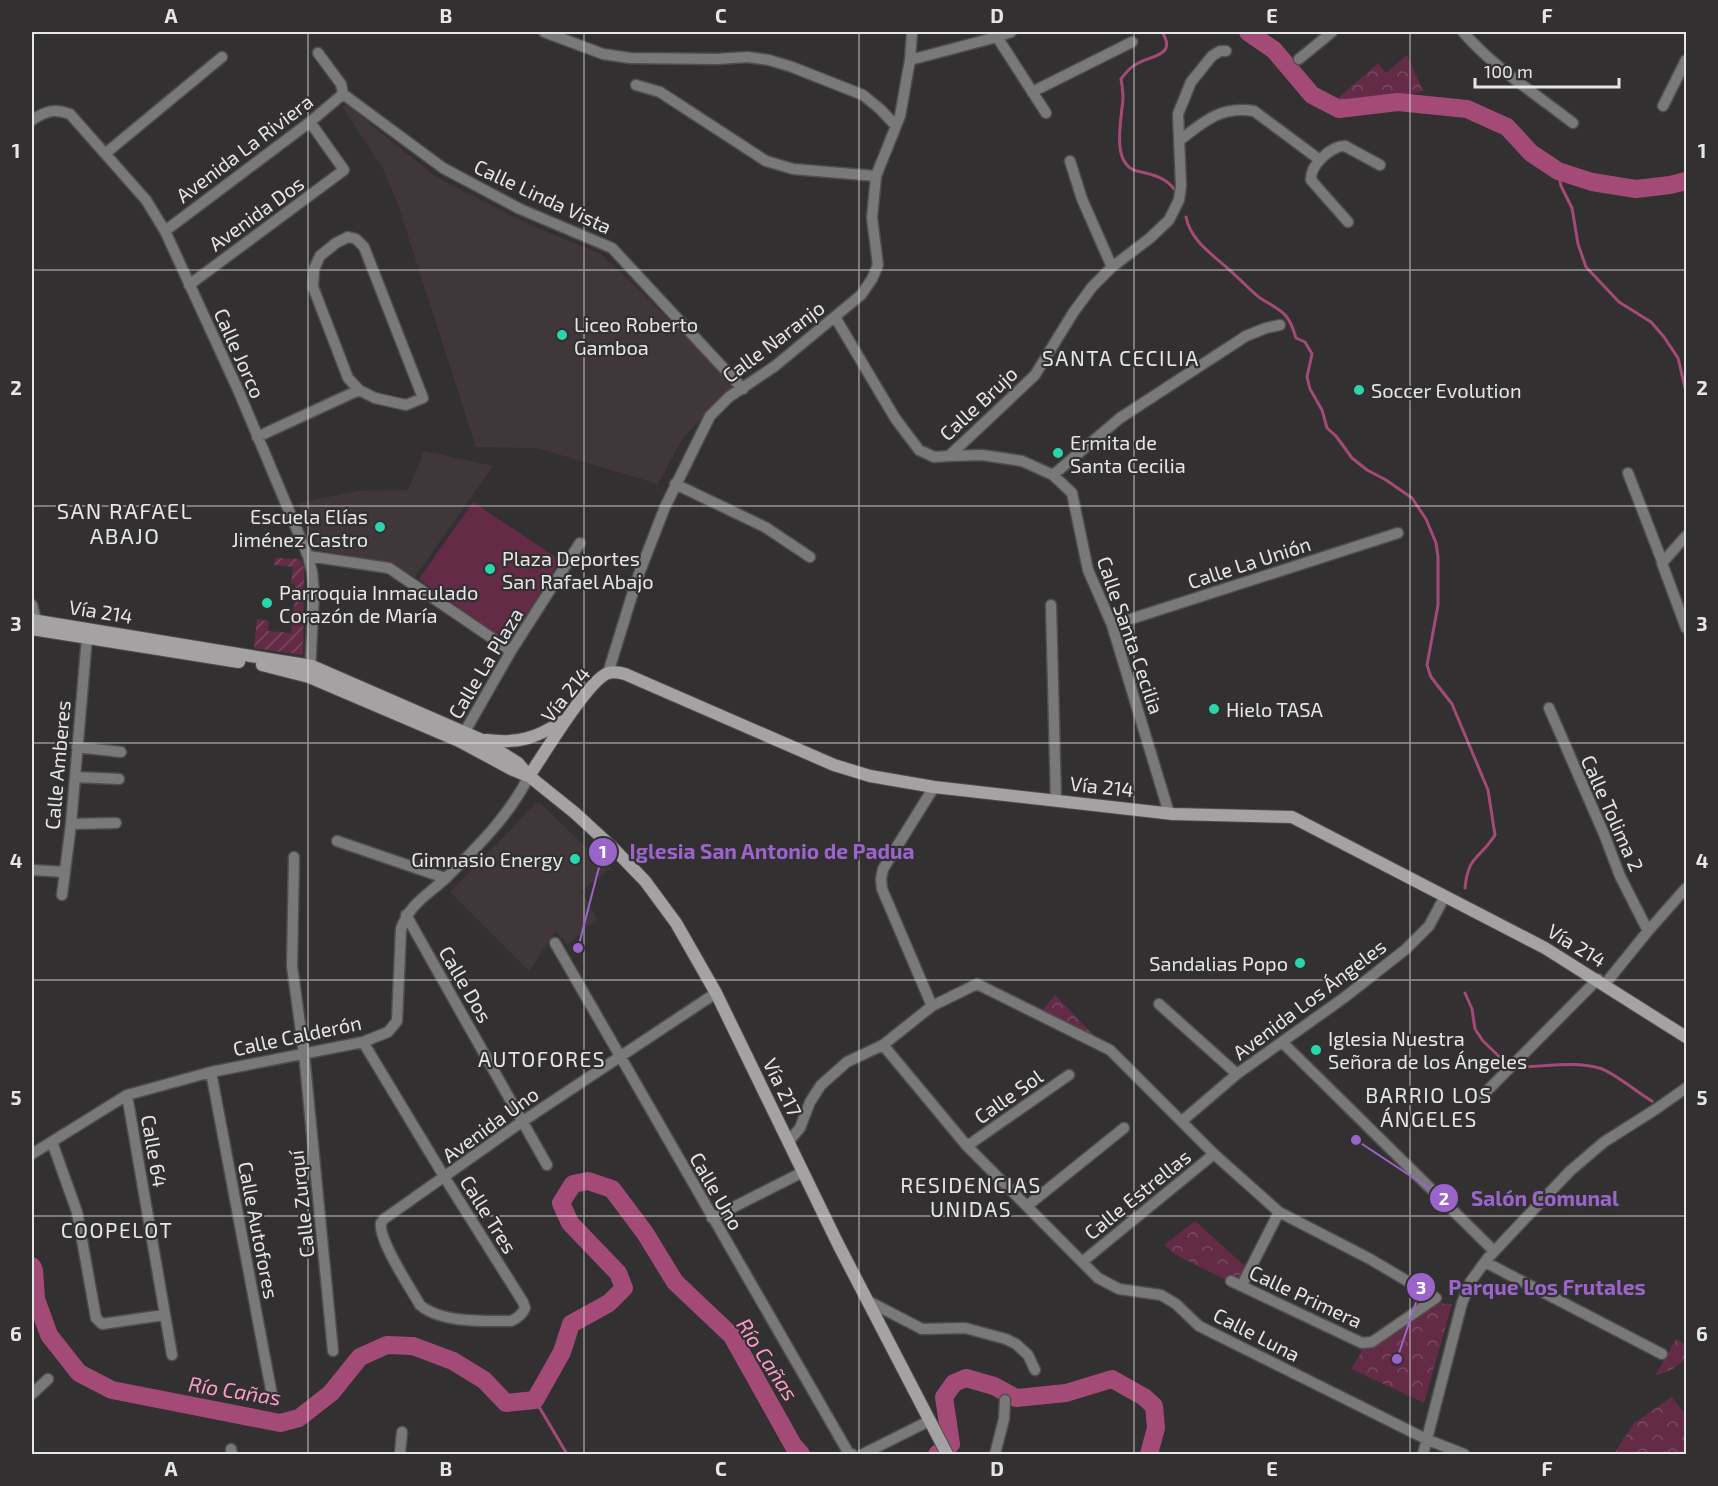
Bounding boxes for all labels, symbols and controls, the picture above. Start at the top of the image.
text: A [164,3,178,27]
text: B [440,3,452,27]
text: C [715,3,727,27]
text: D [990,3,1004,27]
text: E [1266,3,1278,27]
text: F [1541,3,1553,27]
scale bar [1475,51,1619,89]
text: 100 m [1484,60,1533,82]
street label: Avenida La Riviera [171,89,317,207]
text: 1 [12,138,20,162]
text: 1 [1698,138,1706,162]
street label: Calle Linda Vista [471,154,615,238]
street label: Avenida Dos [204,171,308,255]
street label: Calle Naranjo [717,295,829,387]
street label: Calle Jorco [210,304,270,402]
place label: Liceo Roberto Gamboa [574,312,698,359]
marker: Liceo Roberto Gamboa [555,328,569,342]
district label: SANTA CECILIA [1042,345,1200,370]
street label: Calle Brujo [934,361,1022,445]
text: 2 [10,375,22,399]
text: 2 [1696,375,1708,399]
place label: Soccer Evolution [1371,378,1522,402]
marker: Soccer Evolution [1352,383,1366,397]
place label: Ermita de Santa Cecilia [1070,430,1186,477]
marker: Ermita de Santa Cecilia [1051,446,1065,460]
district label: SAN RAFAEL ABAJO [57,497,193,548]
place label: Escuela Elías Jiménez Castro [232,504,368,551]
marker: Escuela Elías Jiménez Castro [373,520,387,534]
street label: Calle La Unión [1184,531,1314,593]
place label: Plaza Deportes San Rafael Abajo [502,546,654,593]
street label: Calle Santa Cecilia [1093,553,1169,717]
marker: Plaza Deportes San Rafael Abajo [483,562,497,576]
place label: Parroquia Inmaculado Corazón de María [279,580,478,627]
street label: Vía 214 [67,594,135,628]
marker: Parroquia Inmaculado Corazón de María [260,596,274,610]
street label: Calle La Plaza [442,603,528,723]
text: 3 [10,611,22,635]
text: 3 [1696,611,1708,635]
street label: Vía 214 [536,662,594,726]
place label: Hielo TASA [1226,697,1323,721]
street label: Calle Amberes [39,699,75,831]
marker: Hielo TASA [1207,702,1221,716]
street label: Calle Tolima 2 [1577,751,1649,875]
street label: Vía 214 [1069,771,1135,801]
callout: Iglesia San Antonio de Padua [588,832,927,871]
text: Iglesia San Antonio de Padua [630,838,914,863]
text: 1 [599,840,607,862]
place label: Gimnasio Energy [411,847,563,871]
text: 4 [10,848,23,872]
text: 4 [1696,848,1709,872]
marker: Gimnasio Energy [568,852,582,866]
street label: Vía 214 [1543,918,1611,972]
street label: Avenida Los Ángeles [1228,934,1390,1064]
street label: Calle Dos [435,942,497,1026]
place label: Sandalias Popo [1149,951,1288,975]
marker: Sandalias Popo [1293,956,1307,970]
street label: Calle Calderón [231,1010,363,1060]
place label: Iglesia Nuestra Señora de los Ángeles [1328,1026,1527,1073]
marker: Iglesia Nuestra Señora de los Ángeles [1309,1043,1323,1057]
district label: AUTOFORES [478,1046,606,1071]
street label: Vía 217 [759,1054,807,1120]
street label: Calle Sol [969,1064,1047,1128]
street label: Avenida Uno [437,1081,543,1167]
district label: BARRIO LOS ÁNGELES [1365,1082,1493,1131]
text: 5 [10,1085,22,1109]
text: 5 [1696,1085,1708,1109]
street label: Calle 64 [137,1113,173,1189]
street label: Calle Estrellas [1079,1144,1195,1244]
street label: Calle Zurquí [283,1148,319,1259]
street label: Calle Uno [685,1148,749,1234]
street label: Calle Autofores [234,1159,284,1301]
street label: Calle Tres [456,1171,522,1257]
district label: RESIDENCIAS UNIDAS [900,1172,1042,1221]
callout: Salón Comunal [1429,1179,1631,1218]
text: Salón Comunal [1471,1185,1619,1210]
text: 2 [1439,1187,1449,1209]
district label: COOPELOT [61,1217,173,1242]
street label: Calle Primera [1246,1259,1366,1333]
callout: Parque Los Frutales [1406,1268,1657,1307]
text: Parque Los Frutales [1448,1274,1646,1299]
text: 3 [1416,1276,1426,1298]
street label: Calle Luna [1210,1302,1304,1366]
water label: Río Cañas [732,1313,804,1405]
text: 6 [10,1321,22,1345]
text: 6 [1696,1321,1708,1345]
water label: Río Cañas [187,1370,283,1410]
text: A [164,1456,178,1480]
text: B [440,1456,452,1480]
text: C [715,1456,727,1480]
text: D [990,1456,1004,1480]
text: E [1266,1456,1278,1480]
text: F [1541,1456,1553,1480]

